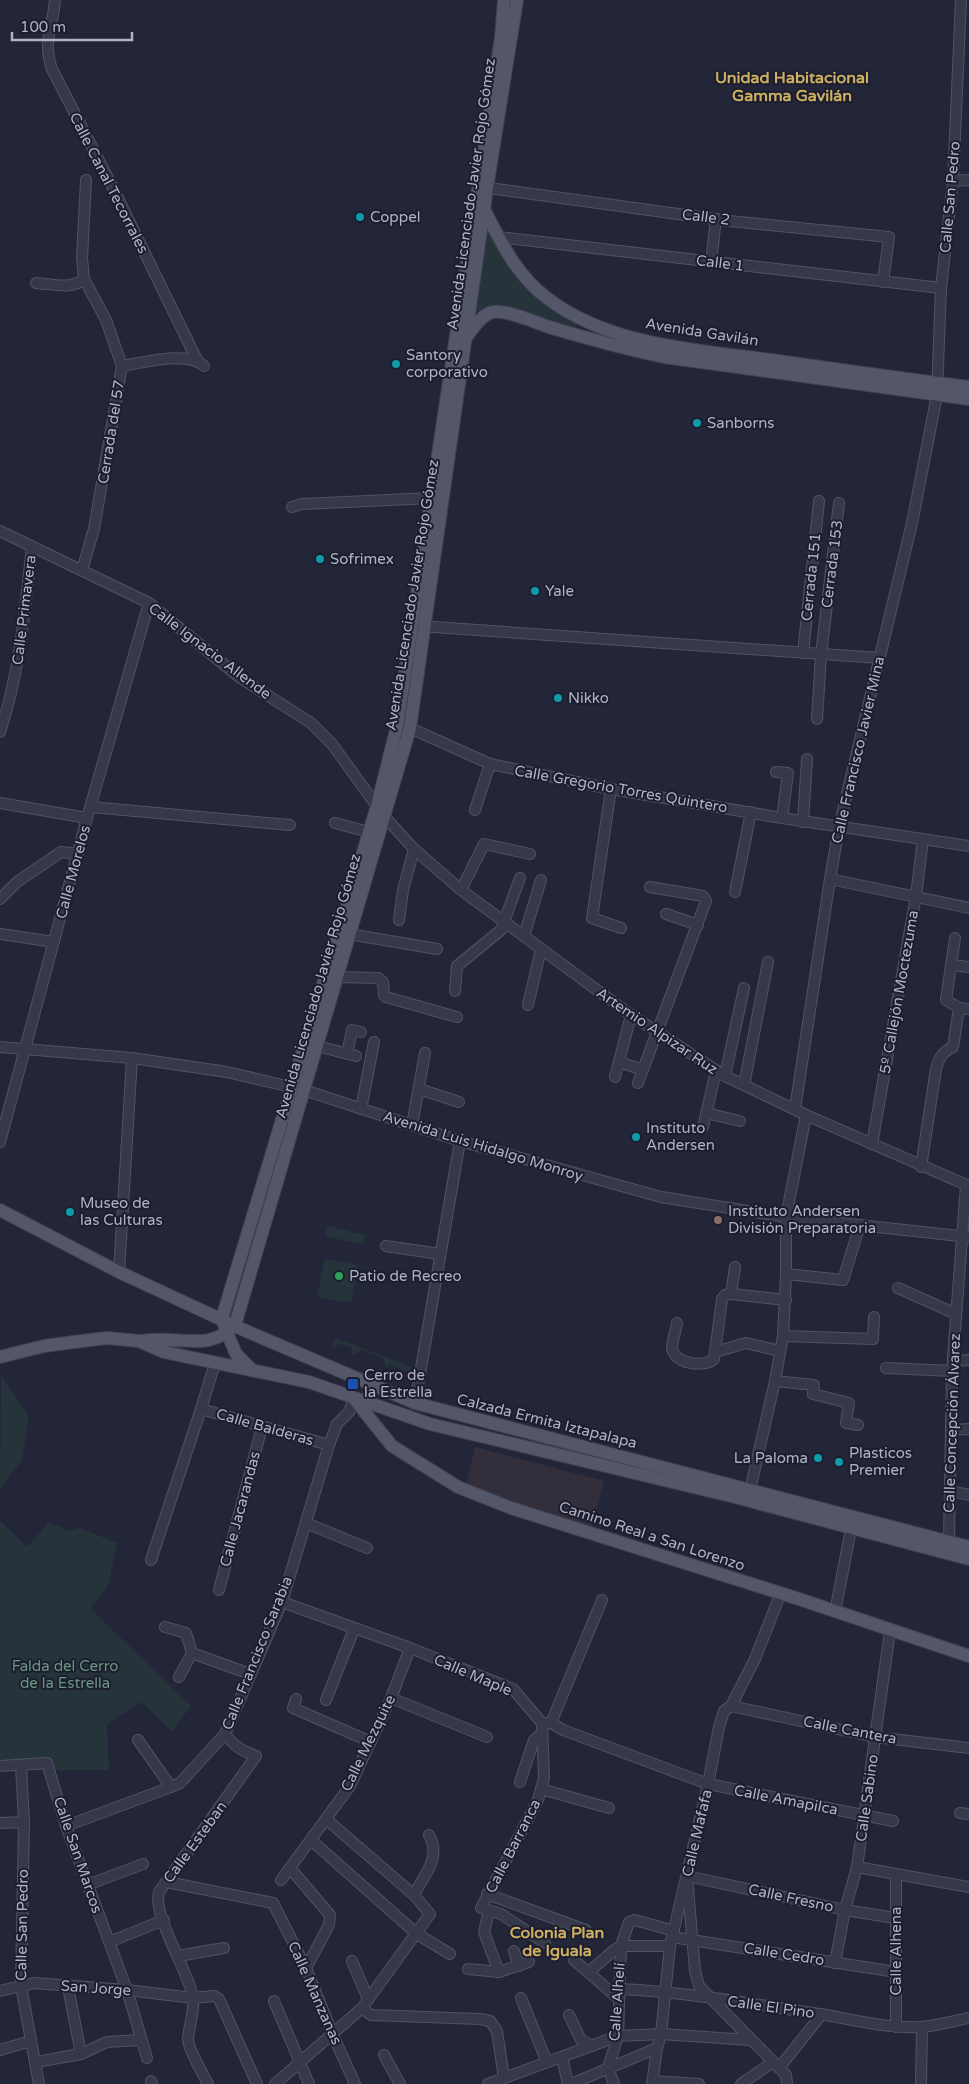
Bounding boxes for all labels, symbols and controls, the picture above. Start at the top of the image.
scale bar [12,10,132,42]
text: 100 m [20,18,66,36]
street label: Avenida Licenciado Javier Rojo Gómez [443,57,499,331]
district label: Unidad Habitacional Gamma Gavilán [715,68,869,106]
street label: Calle Canal Tecorrales [66,109,152,257]
street label: Calle San Pedro [936,140,964,254]
street label: Calle 2 [681,205,731,229]
place label: Coppel [370,208,420,226]
marker: Coppel [354,211,366,223]
street label: Calle 1 [695,251,745,275]
street label: Avenida Gavilán [644,314,760,350]
place label: Santory corporativo [406,346,488,381]
marker: Santory corporativo [390,358,402,370]
street label: Cerrada del 57 [94,379,128,485]
place label: Sanborns [707,414,774,432]
marker: Sanborns [691,417,703,429]
street label: Avenida Licenciado Javier Rojo Gómez [382,458,442,732]
street label: Cerrada 153 [818,519,846,609]
street label: Cerrada 151 [797,532,825,622]
place label: Sofrimex [330,550,394,568]
marker: Sofrimex [314,553,326,565]
street label: Calle Primavera [8,554,40,666]
place label: Yale [545,582,574,600]
marker: Yale [529,585,541,597]
street label: Calle Ignacio Allende [145,599,275,703]
street label: Calle Francisco Javier Mina [828,655,888,845]
place label: Nikko [568,689,609,707]
marker: Nikko [552,692,564,704]
street label: Calle Gregorio Torres Quintero [513,761,729,817]
street label: Calle Morelos [52,823,94,921]
street label: Avenida Licenciado Javier Rojo Gómez [272,852,364,1120]
street label: 5º Callejón Moctezuma [876,909,922,1075]
street label: Artemio Alpizar Ruz [593,984,721,1078]
street label: Avenida Luis Hidalgo Monroy [381,1107,585,1185]
place label: Instituto Andersen [646,1119,715,1154]
marker: Instituto Andersen [630,1131,642,1143]
place label: Museo de las Culturas [80,1194,163,1229]
place label: Instituto Andersen División Preparatoria [728,1202,876,1237]
marker: Museo de las Culturas [64,1206,76,1218]
marker: Instituto Andersen División Preparatoria [712,1214,724,1226]
place label: Patio de Recreo [349,1267,462,1285]
marker: Patio de Recreo [333,1270,345,1282]
street label: Calle Concepción Álvarez [940,1333,964,1513]
place label: Cerro de la Estrella [364,1366,432,1401]
marker: Cerro de la Estrella [346,1377,360,1391]
street label: Calzada Ermita Iztapalapa [455,1390,639,1452]
street label: Calle Balderas [214,1404,316,1450]
place label: Plasticos Premier [849,1444,912,1479]
street label: Calle Jacarandas [216,1449,264,1569]
place label: La Paloma [734,1449,808,1467]
marker: La Paloma [812,1452,824,1464]
marker: Plasticos Premier [833,1456,845,1468]
street label: Camino Real a San Lorenzo [557,1497,747,1575]
street label: Calle Francisco Sarabia [218,1574,296,1732]
street label: Calle Maple [431,1650,515,1700]
park label: Falda del Cerro de la Estrella [12,1657,118,1692]
street label: Calle Mezquite [337,1692,399,1794]
street label: Calle Cantera [802,1712,898,1748]
street label: Calle Sabino [852,1753,882,1843]
street label: Calle Amapilca [733,1781,839,1819]
street label: Calle Mafafa [678,1788,716,1878]
street label: Calle San Marcos [50,1794,106,1916]
street label: Calle Barranca [482,1796,544,1896]
street label: Calle Esteban [159,1798,231,1886]
street label: Calle San Pedro [12,1869,32,1981]
street label: Calle Fresno [747,1880,835,1916]
street label: Calle Alhena [887,1907,905,1995]
district label: Colonia Plan de Iguala [510,1923,604,1961]
street label: Calle Manzanas [284,1938,346,2048]
street label: Calle Cedro [742,1939,826,1969]
street label: Calle Alhelí [605,1962,629,2042]
street label: San Jorge [60,1977,132,1999]
street label: Calle El Pino [726,1992,816,2022]

